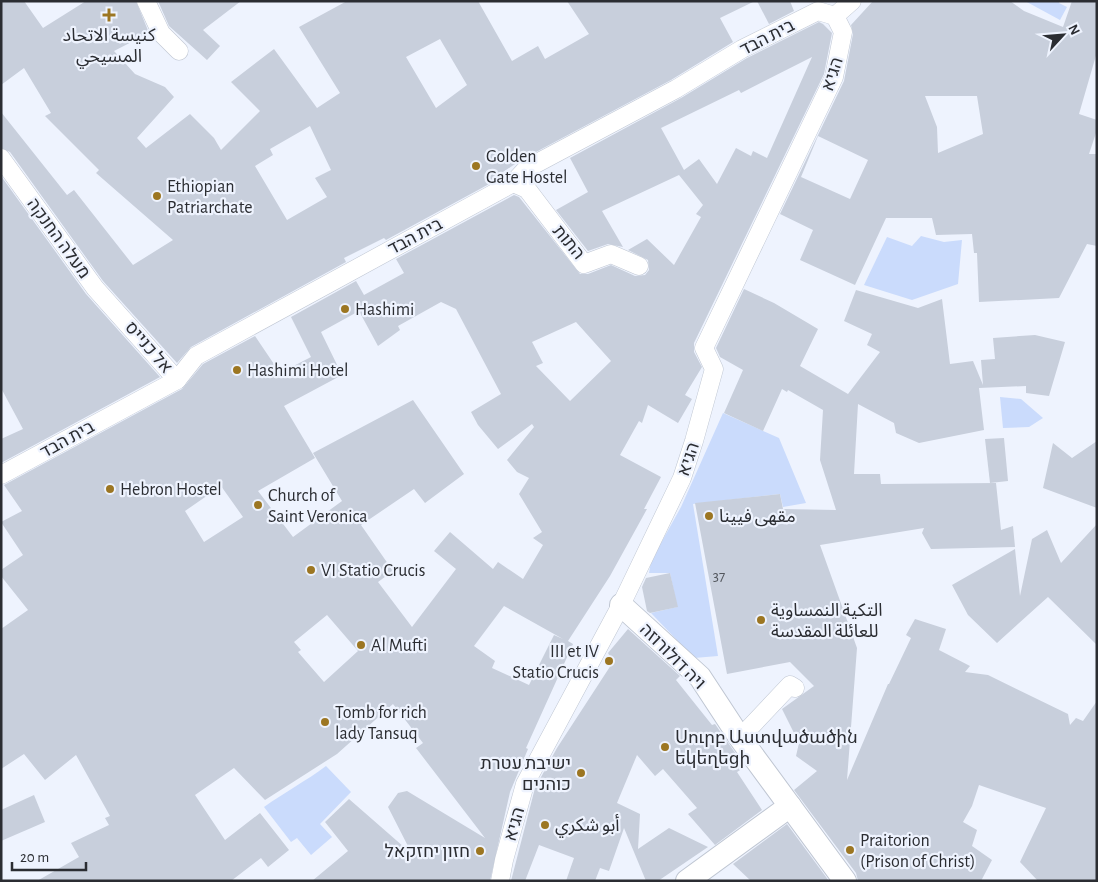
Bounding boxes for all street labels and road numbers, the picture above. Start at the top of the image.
street label: בית הבד [737,16,798,59]
street label: הגיא [819,55,847,94]
street label: מעלה החנקה [23,195,93,282]
street label: בית הבד [385,215,446,259]
street label: התות [549,222,587,263]
street label: אל כנייס [121,318,175,377]
street label: בית הבד [38,418,98,462]
street label: הגיא [675,440,703,479]
street label: ויה דולורוזה [636,620,709,693]
street label: הגיא [502,805,528,843]

